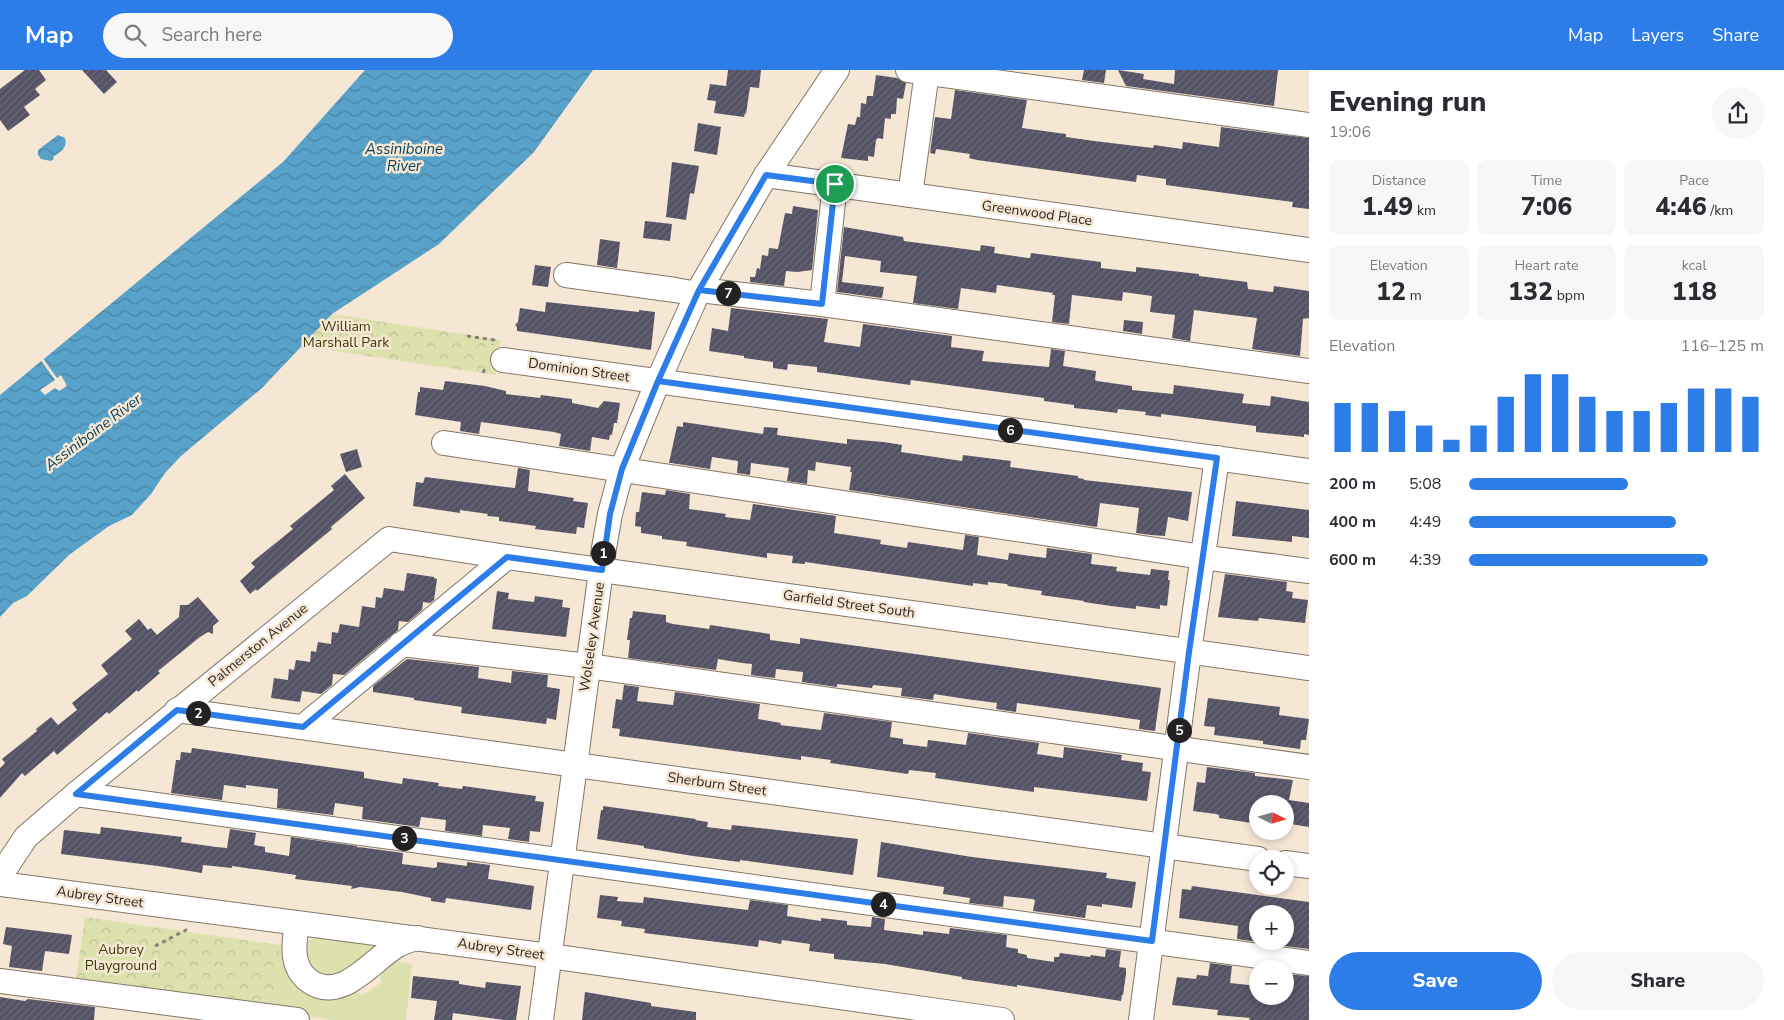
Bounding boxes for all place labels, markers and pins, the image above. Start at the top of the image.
pin [814,163,856,205]
pin: 7 [716,280,740,306]
pin: 6 [998,418,1022,442]
pin: 1 [590,540,616,566]
pin: 2 [186,700,210,726]
pin: 5 [1166,718,1192,742]
pin: 3 [392,826,416,850]
pin: 4 [870,892,896,916]

